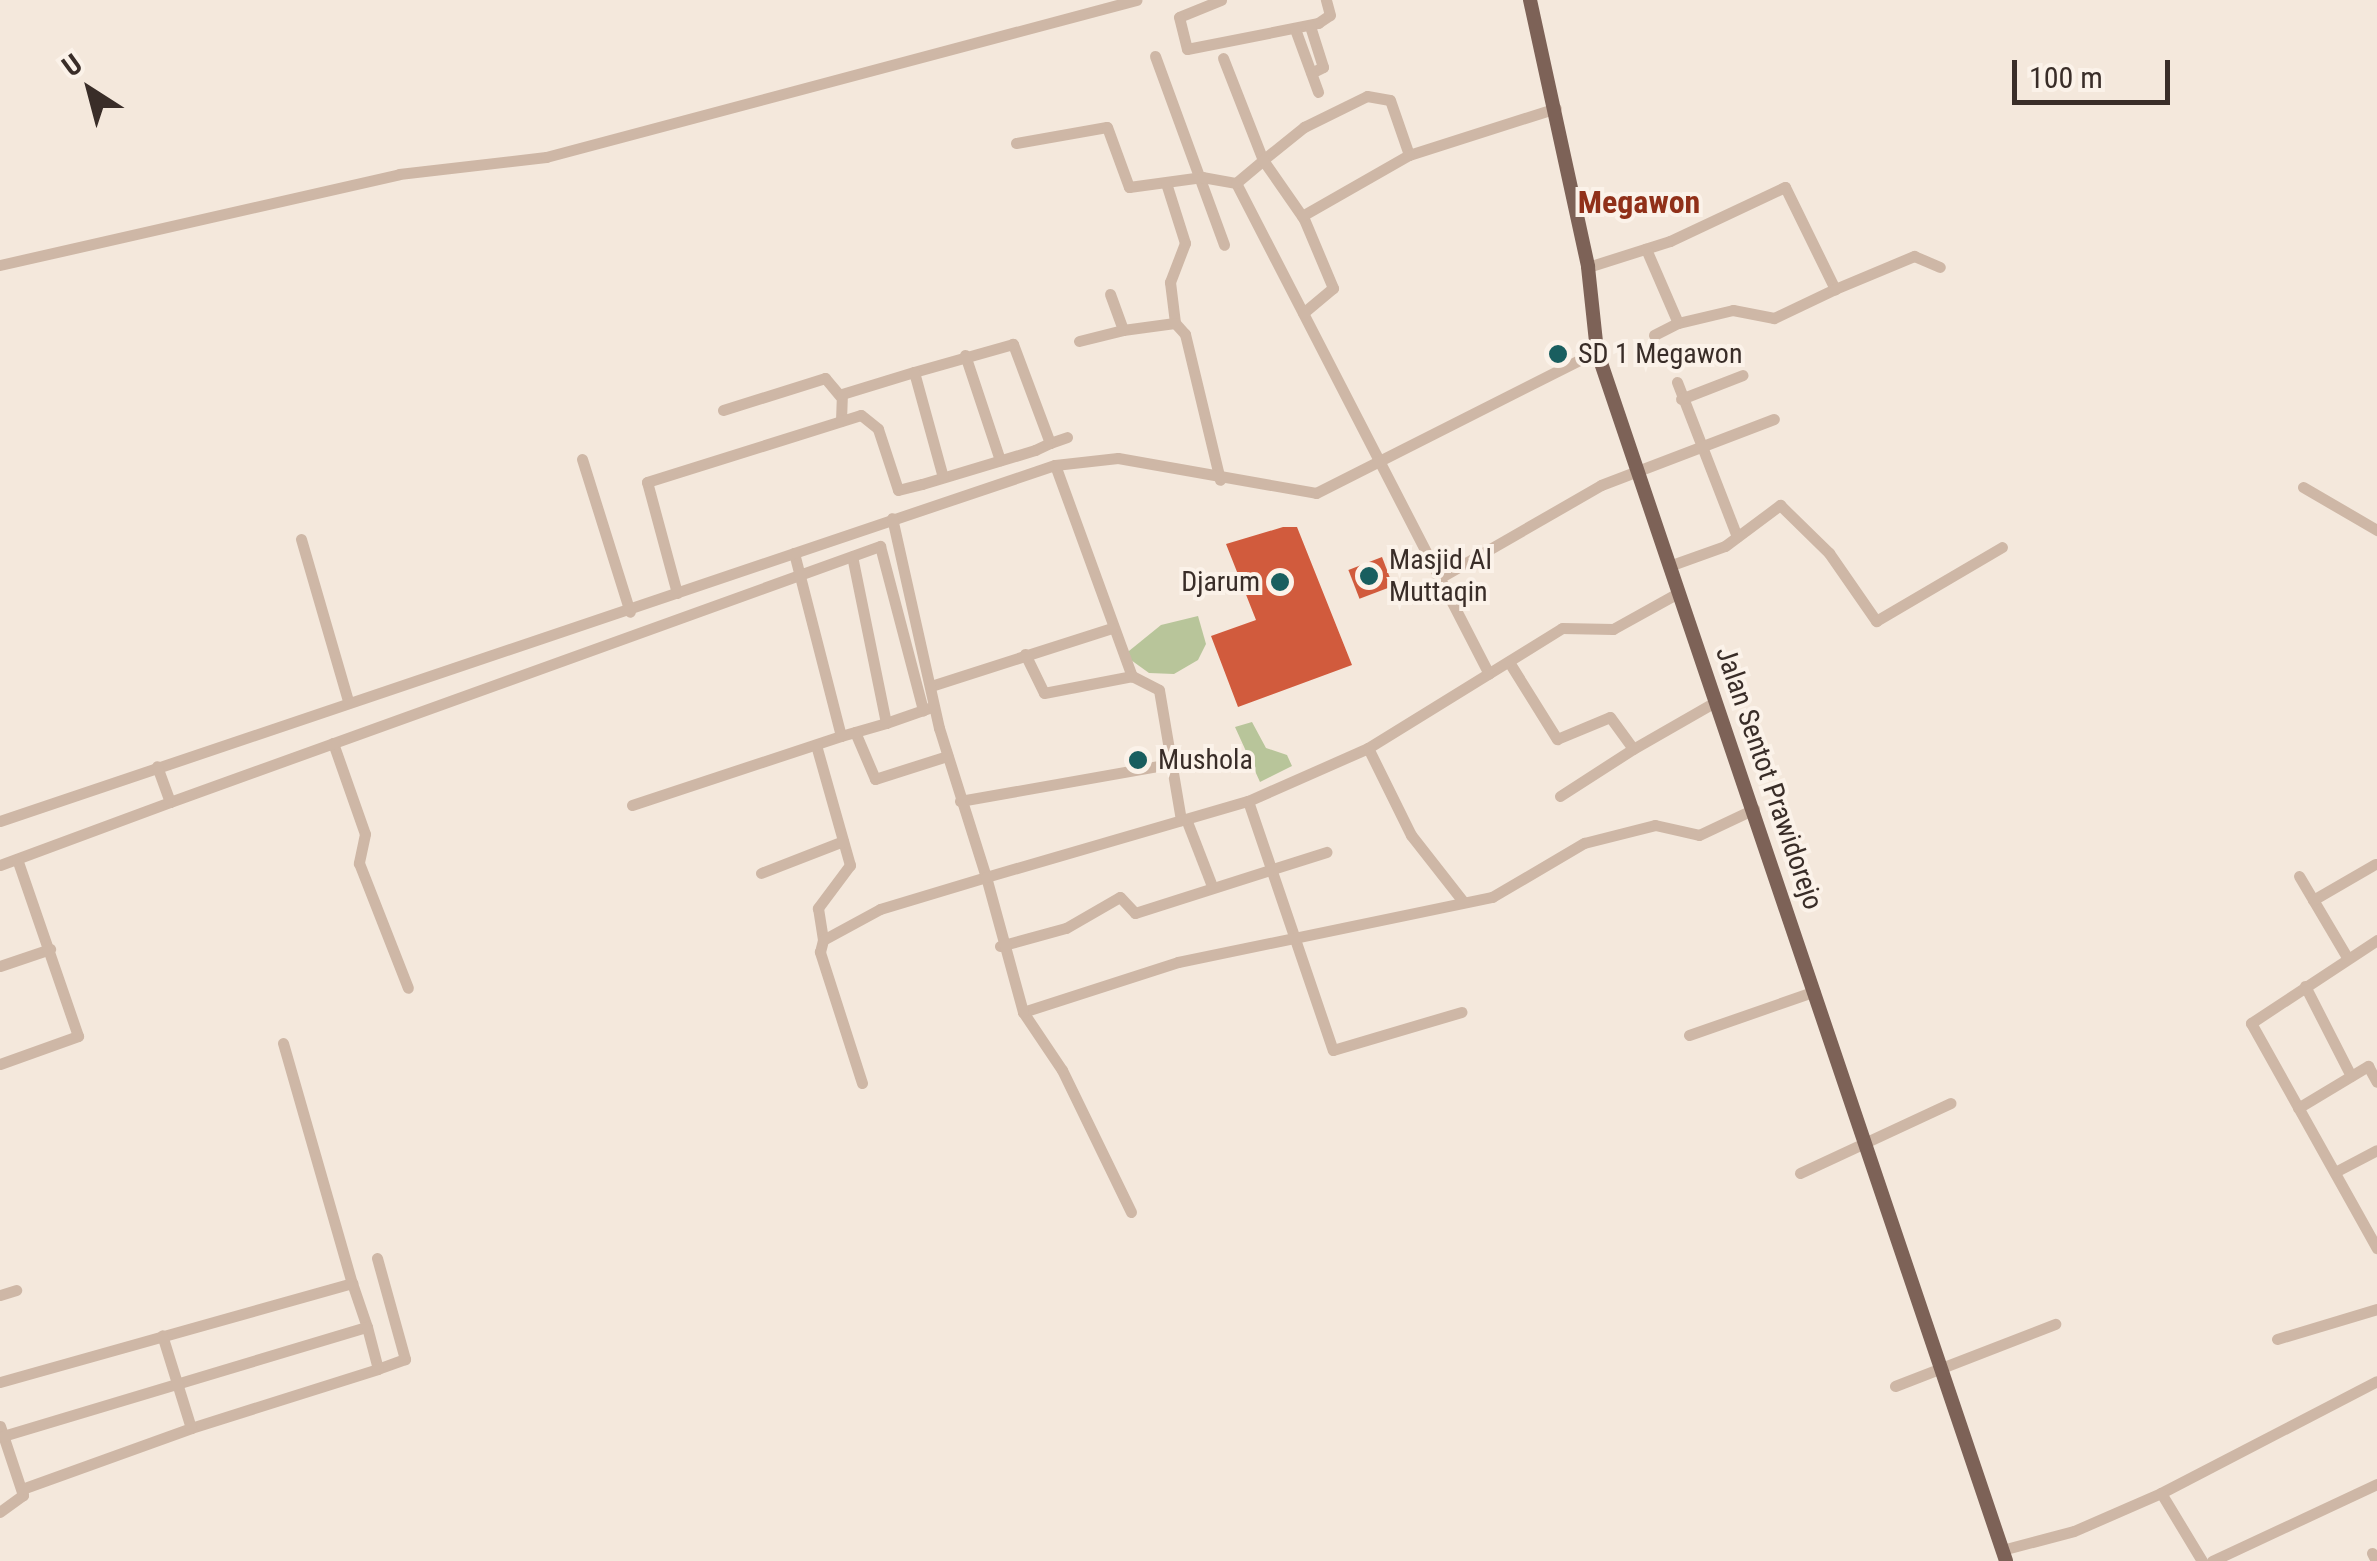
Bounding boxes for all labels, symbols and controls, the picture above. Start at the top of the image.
north arrow [40,40,140,140]
scale bar [2017,40,2174,102]
text: U [56,47,88,83]
text: 100 m [2029,60,2103,95]
district label: Megawon [1578,183,1700,221]
place label: SD 1 Megawon [1578,337,1742,371]
marker: SD 1 Megawon [1547,343,1569,365]
place label: Masjid Al Muttaqin [1389,543,1492,609]
place label: Djarum [1181,565,1260,599]
marker: Masjid Al Muttaqin [1358,565,1380,587]
marker: Djarum [1269,571,1291,593]
street label: Jalan Sentot Prawidorejo [1708,642,1830,914]
place label: Mushola [1158,743,1253,777]
marker: Mushola [1127,749,1149,771]

